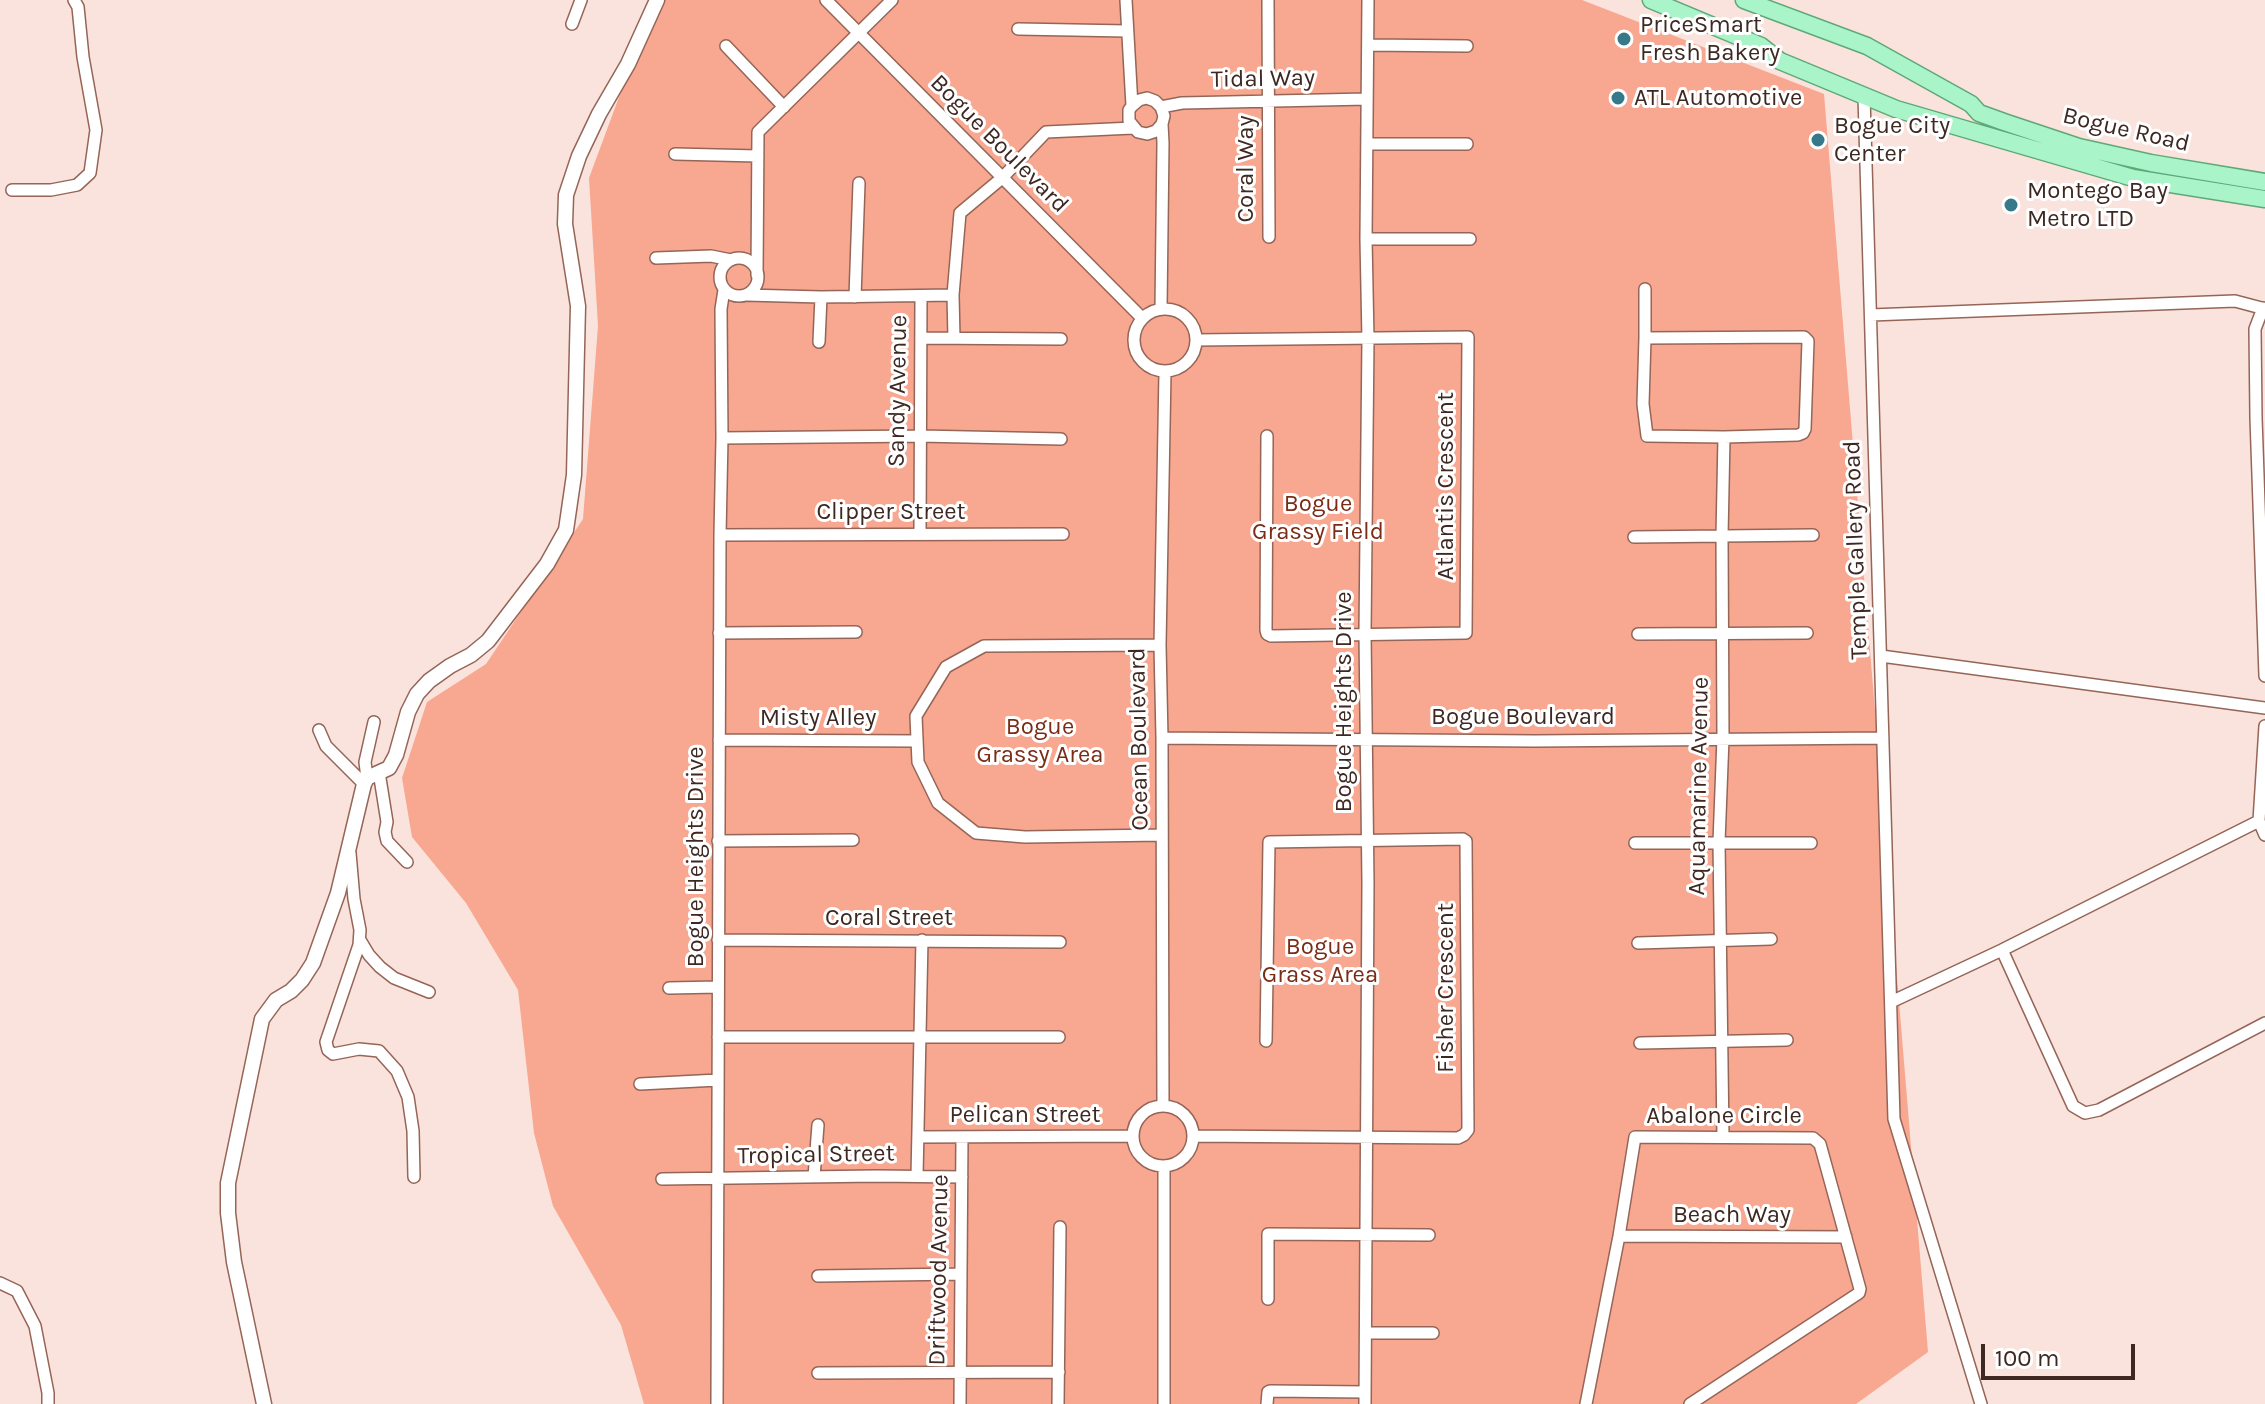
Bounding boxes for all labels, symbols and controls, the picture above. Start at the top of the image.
place label: PriceSmart Fresh Bakery [1640,11,1780,67]
marker: PriceSmart Fresh Bakery [1615,30,1633,48]
street label: Tidal Way [1211,64,1315,94]
street label: Bogue Boulevard [924,69,1074,219]
place label: ATL Automotive [1634,84,1802,112]
marker: ATL Automotive [1609,89,1627,107]
street label: Bogue Road [2060,101,2192,159]
place label: Bogue City Center [1834,112,1950,168]
street label: Coral Way [1232,115,1260,223]
marker: Bogue City Center [1809,131,1827,149]
place label: Montego Bay Metro LTD [2027,177,2168,233]
marker: Montego Bay Metro LTD [2002,196,2020,214]
street label: Sandy Avenue [882,315,914,467]
street label: Atlantis Crescent [1432,392,1460,580]
street label: Temple Gallery Road [1838,440,1874,660]
park label: Bogue Grassy Field [1252,490,1384,546]
street label: Clipper Street [816,498,966,526]
street label: Bogue Heights Drive [1330,591,1358,813]
street label: Ocean Boulevard [1123,647,1155,831]
street label: Aquamarine Avenue [1683,676,1715,896]
street label: Bogue Boulevard [1431,703,1615,731]
street label: Misty Alley [760,704,876,732]
park label: Bogue Grassy Area [977,713,1103,769]
street label: Bogue Heights Drive [682,746,710,968]
street label: Fisher Crescent [1432,903,1460,1073]
street label: Coral Street [825,904,953,932]
park label: Bogue Grass Area [1262,933,1378,989]
street label: Pelican Street [949,1101,1101,1129]
street label: Abalone Circle [1646,1102,1802,1130]
street label: Tropical Street [737,1139,895,1171]
street label: Driftwood Avenue [923,1174,955,1366]
street label: Beach Way [1673,1201,1791,1229]
scale bar [1985,1328,2139,1378]
text: 100 m [1995,1344,2060,1372]

